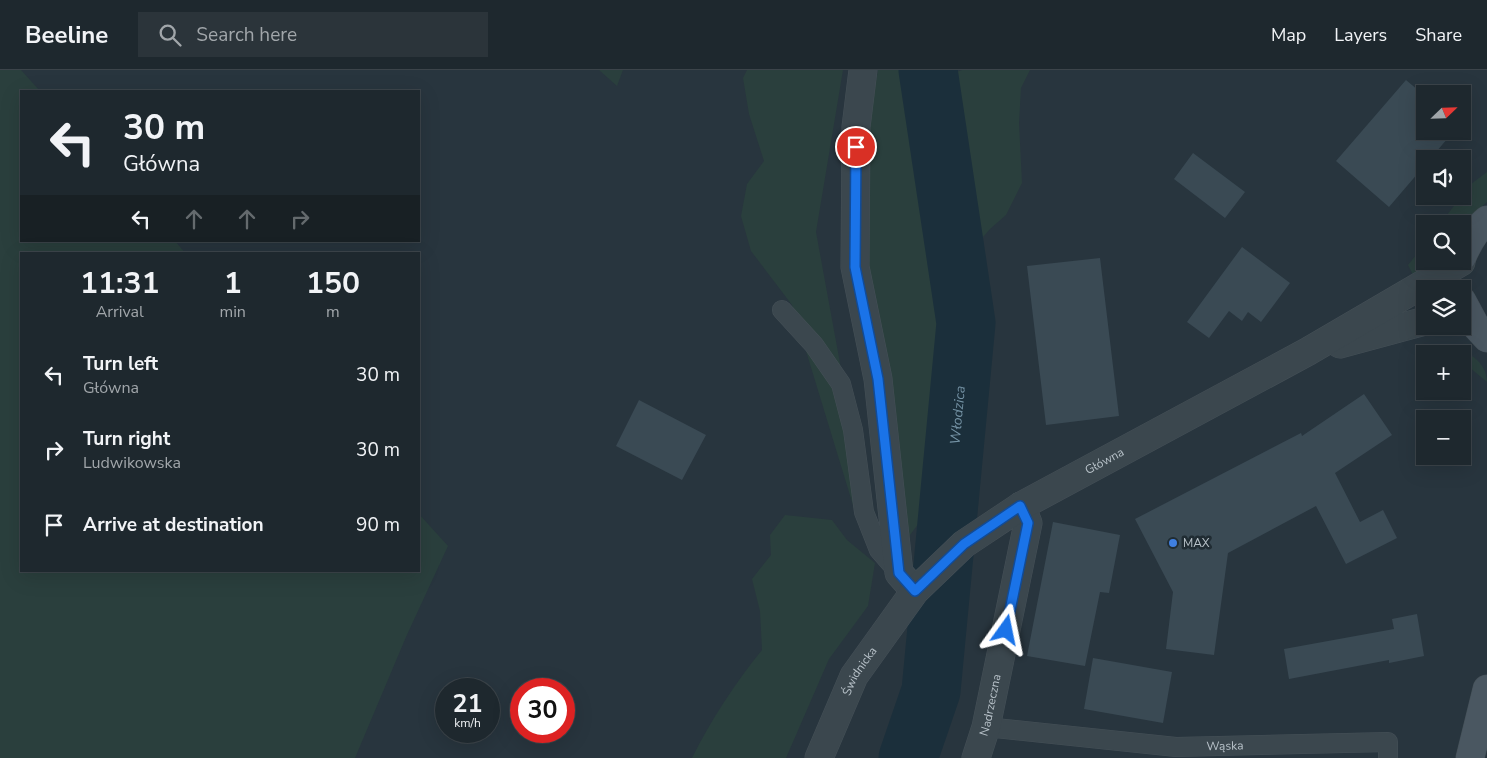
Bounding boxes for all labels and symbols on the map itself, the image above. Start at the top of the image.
north arrow [1416,85,1471,140]
pin [835,126,877,168]
water label: Włodzica [945,385,970,445]
street label: Główna [1082,444,1127,478]
place label: MAX [1183,535,1210,551]
marker: MAX [1167,537,1179,549]
position arrow [979,603,1031,655]
street label: Świdnicka [839,644,880,698]
street label: Nadrzeczna [976,673,1005,738]
speed limit sign: 30 [510,678,575,743]
street label: Wąska [1206,737,1244,754]

